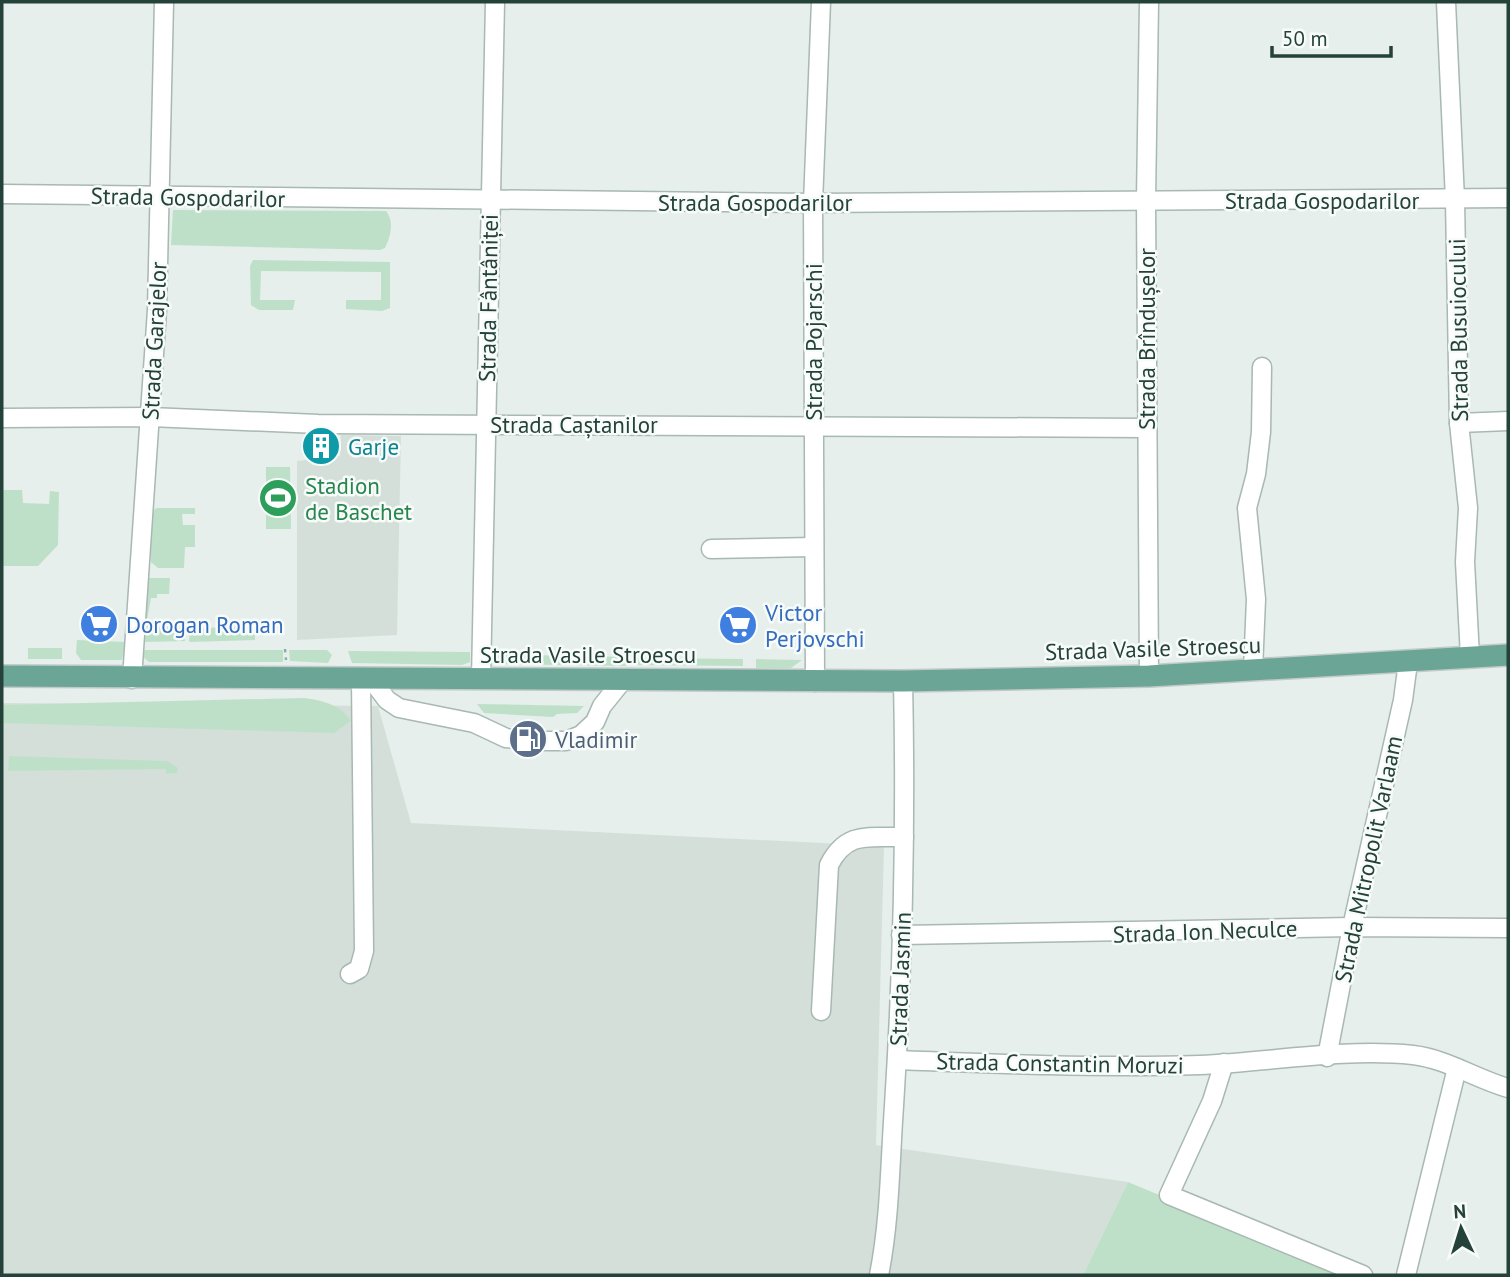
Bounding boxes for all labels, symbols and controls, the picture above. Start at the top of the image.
scale bar [1272,14,1391,58]
text: 50 m [1282,25,1328,52]
street label: Strada Gospodarilor [90,181,286,213]
street label: Strada Gospodarilor [1225,186,1420,215]
street label: Strada Gospodarilor [658,188,853,217]
street label: Strada Fântâniței [472,214,504,382]
street label: Strada Busuiocului [1442,238,1474,422]
street label: Strada Brîndușelor [1132,248,1161,430]
street label: Strada Garajelor [135,261,173,421]
street label: Strada Pojarschi [799,263,828,421]
street label: Strada Caștanilor [490,410,658,439]
building icon: Garje [300,425,342,467]
place label: Garje [348,432,399,461]
place label: Stadion de Baschet [305,471,412,526]
sports icon: Stadion de Baschet [257,477,299,519]
place label: Victor Perjovschi [764,598,865,653]
supermarket icon: Dorogan Roman [78,603,120,645]
supermarket icon: Victor Perjovschi [717,604,759,646]
place label: Dorogan Roman [126,610,284,639]
street label: Strada Vasile Stroescu [1044,630,1262,666]
street label: Strada Vasile Stroescu [480,640,696,669]
fuel station icon: Vladimir [507,718,549,760]
place label: Vladimir [554,725,638,754]
street label: Strada Mitropolit Varlaam [1328,733,1408,985]
street label: Strada Jasmin [883,911,917,1047]
street label: Strada Ion Neculce [1112,913,1298,949]
street label: Strada Constantin Moruzi [936,1046,1184,1080]
north arrow [1426,1193,1496,1263]
text: N [1453,1199,1467,1223]

